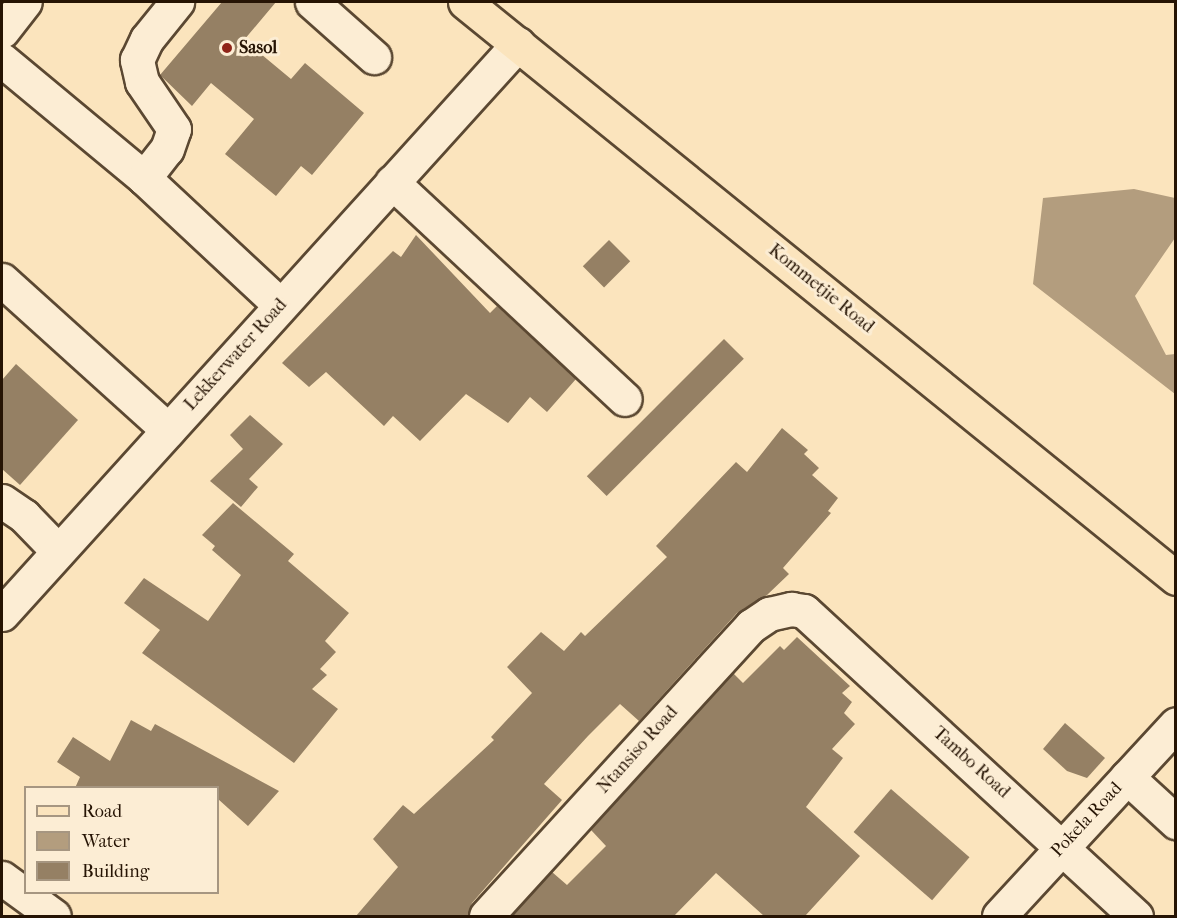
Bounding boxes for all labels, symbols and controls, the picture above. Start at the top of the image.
place label: Sasol [239,37,277,59]
marker: Sasol [220,41,234,55]
street label: Kommetjie Road [764,240,878,338]
street label: Lekkerwater Road [180,295,292,415]
street label: Ntansiso Road [593,702,683,798]
street label: Tambo Road [928,723,1014,803]
street label: Pokela Road [1047,778,1127,862]
legend [24,786,219,894]
text: Road [82,801,122,822]
text: Water [82,831,130,852]
text: Building [82,861,149,882]

